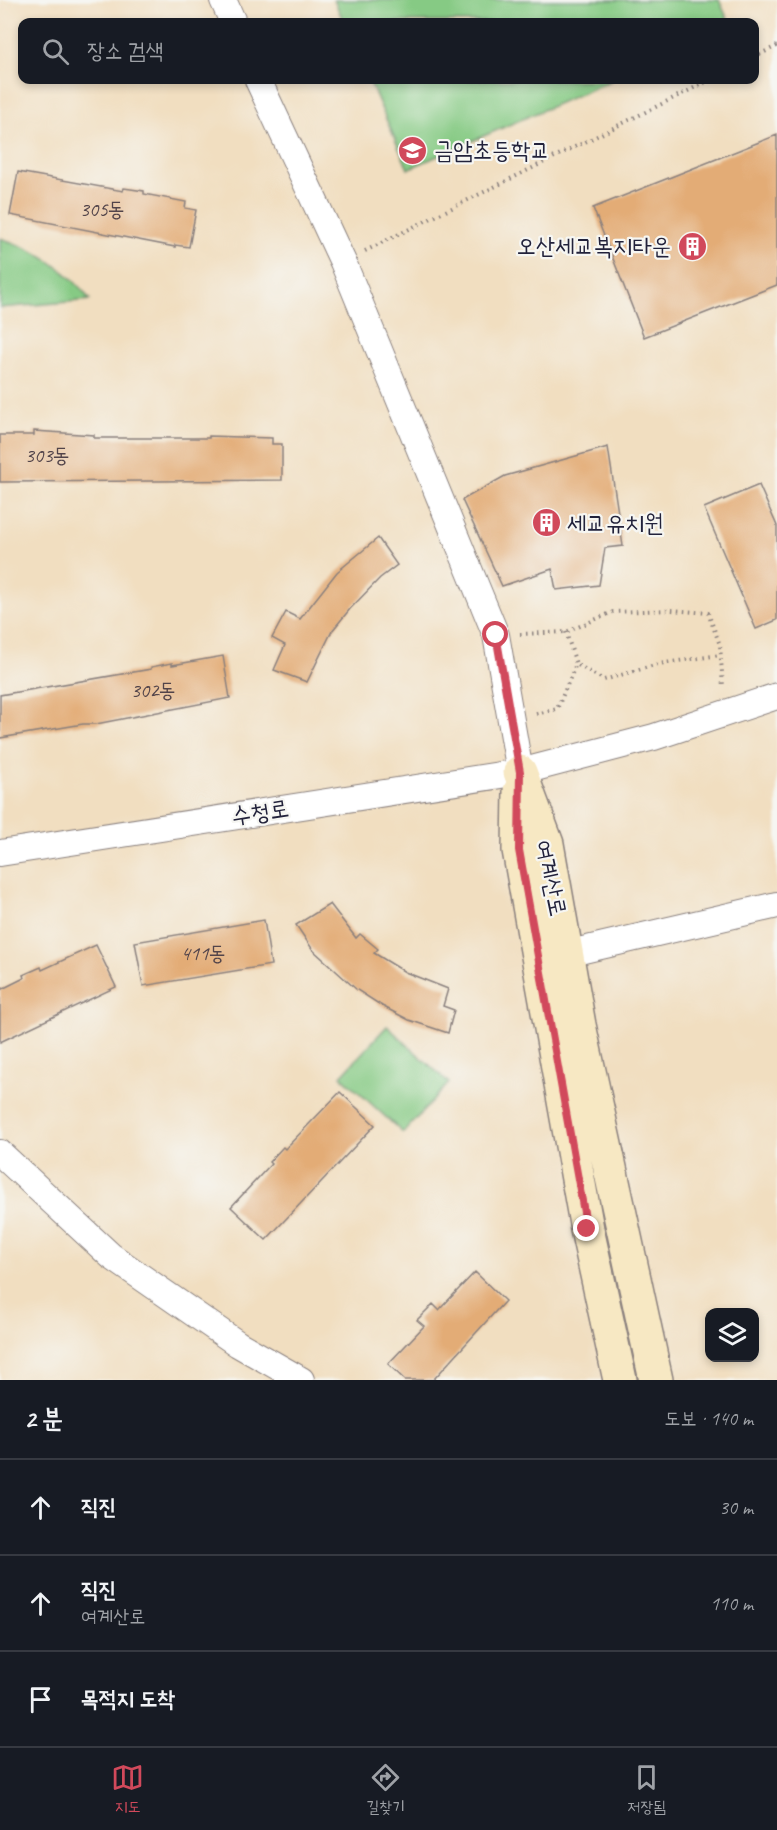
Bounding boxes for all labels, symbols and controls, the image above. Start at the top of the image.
search box [18,18,759,84]
icon: search [39,35,72,68]
text: 장소 검색 [87,37,163,65]
school or university icon: 금암초등학교 [397,134,429,166]
place label: 금암초등학교 [434,135,550,165]
house number: 305동 [79,196,125,222]
building icon: 오산세교복지타운 [676,230,708,262]
place label: 오산세교복지타운 [517,231,671,261]
house number: 303동 [24,442,70,468]
building icon: 세교유치원 [530,507,562,539]
place label: 세교유치원 [567,508,664,538]
route start [482,621,508,647]
house number: 302동 [130,677,176,703]
street label: 수청로 [229,793,291,831]
street label: 여계산로 [528,837,574,919]
house number: 411동 [180,940,226,966]
route end [573,1215,599,1241]
map controls [705,1308,759,1362]
button: layers [705,1308,759,1362]
text: 2 분 [24,1402,63,1435]
text: 도보 · 140 m [664,1406,753,1431]
icon: ahead [24,1491,57,1524]
text: 직진 [81,1493,116,1521]
text: 30 m [719,1495,753,1520]
text: 직진 [81,1576,116,1604]
icon: ahead [24,1587,57,1620]
text: 110 m [710,1591,753,1616]
text: 여계산로 [81,1604,145,1629]
icon: arrive [24,1683,57,1716]
text: 목적지 도착 [81,1685,175,1713]
tab: 지도 [111,1761,144,1817]
tab: 길찾기 [366,1761,405,1817]
tab: 저장됨 [627,1761,666,1817]

